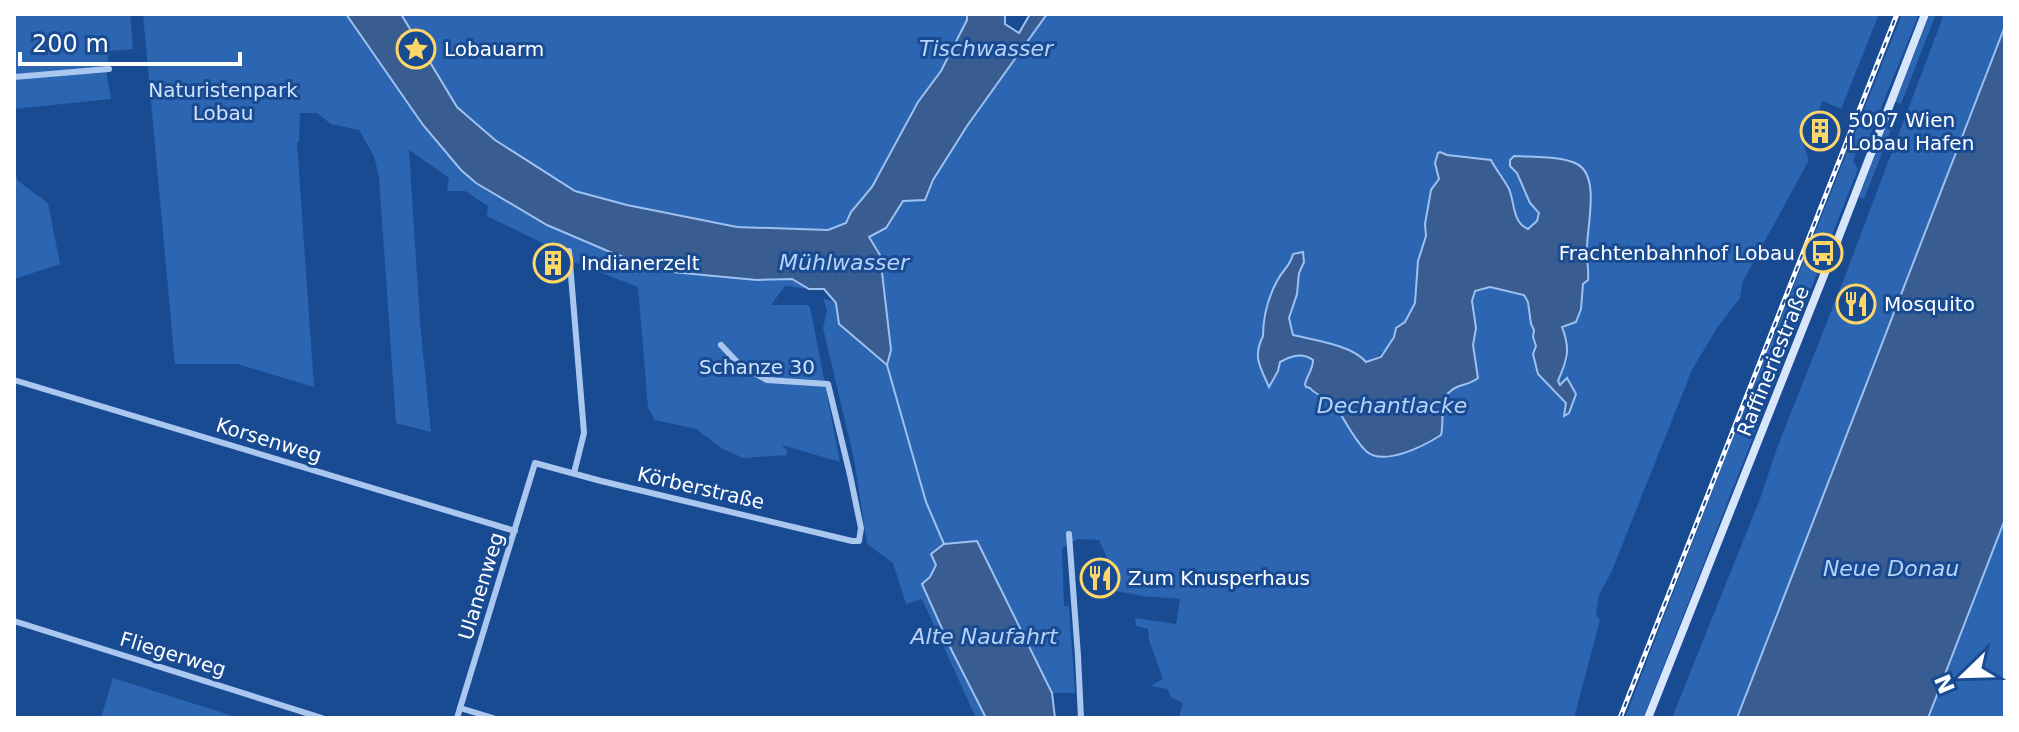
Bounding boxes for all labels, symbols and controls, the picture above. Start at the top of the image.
scale bar [20,16,240,66]
place icon: Lobauarm [395,28,437,70]
text: 200 m [32,30,109,58]
water label: Tischwasser [919,36,1055,61]
place label: Lobauarm [444,37,544,61]
park label: Naturistenpark Lobau [148,78,298,125]
place label: 5007 Wien Lobau Hafen [1848,108,1974,155]
building icon: 5007 Wien Lobau Hafen [1799,110,1841,152]
bus stop icon: Frachtenbahnhof Lobau [1802,232,1844,274]
place label: Frachtenbahnhof Lobau [1559,241,1795,265]
building icon: Indianerzelt [532,242,574,284]
water label: Mühlwasser [779,250,911,275]
place label: Indianerzelt [581,251,700,275]
street label: Raffineriestraße [1732,282,1814,440]
restaurant icon: Mosquito [1835,283,1877,325]
place label: Mosquito [1884,292,1975,316]
park label: Schanze 30 [699,355,815,379]
water label: Dechantlacke [1317,393,1467,418]
street label: Korsenweg [213,413,325,467]
street label: Körberstraße [635,462,767,514]
street label: Ulanenweg [453,529,509,643]
water label: Neue Donau [1823,556,1959,581]
restaurant icon: Zum Knusperhaus [1079,557,1121,599]
place label: Zum Knusperhaus [1128,566,1310,590]
water label: Alte Naufahrt [908,624,1059,649]
street label: Fliegerweg [117,627,229,681]
north arrow [1923,636,2003,716]
text: N [1930,670,1960,697]

